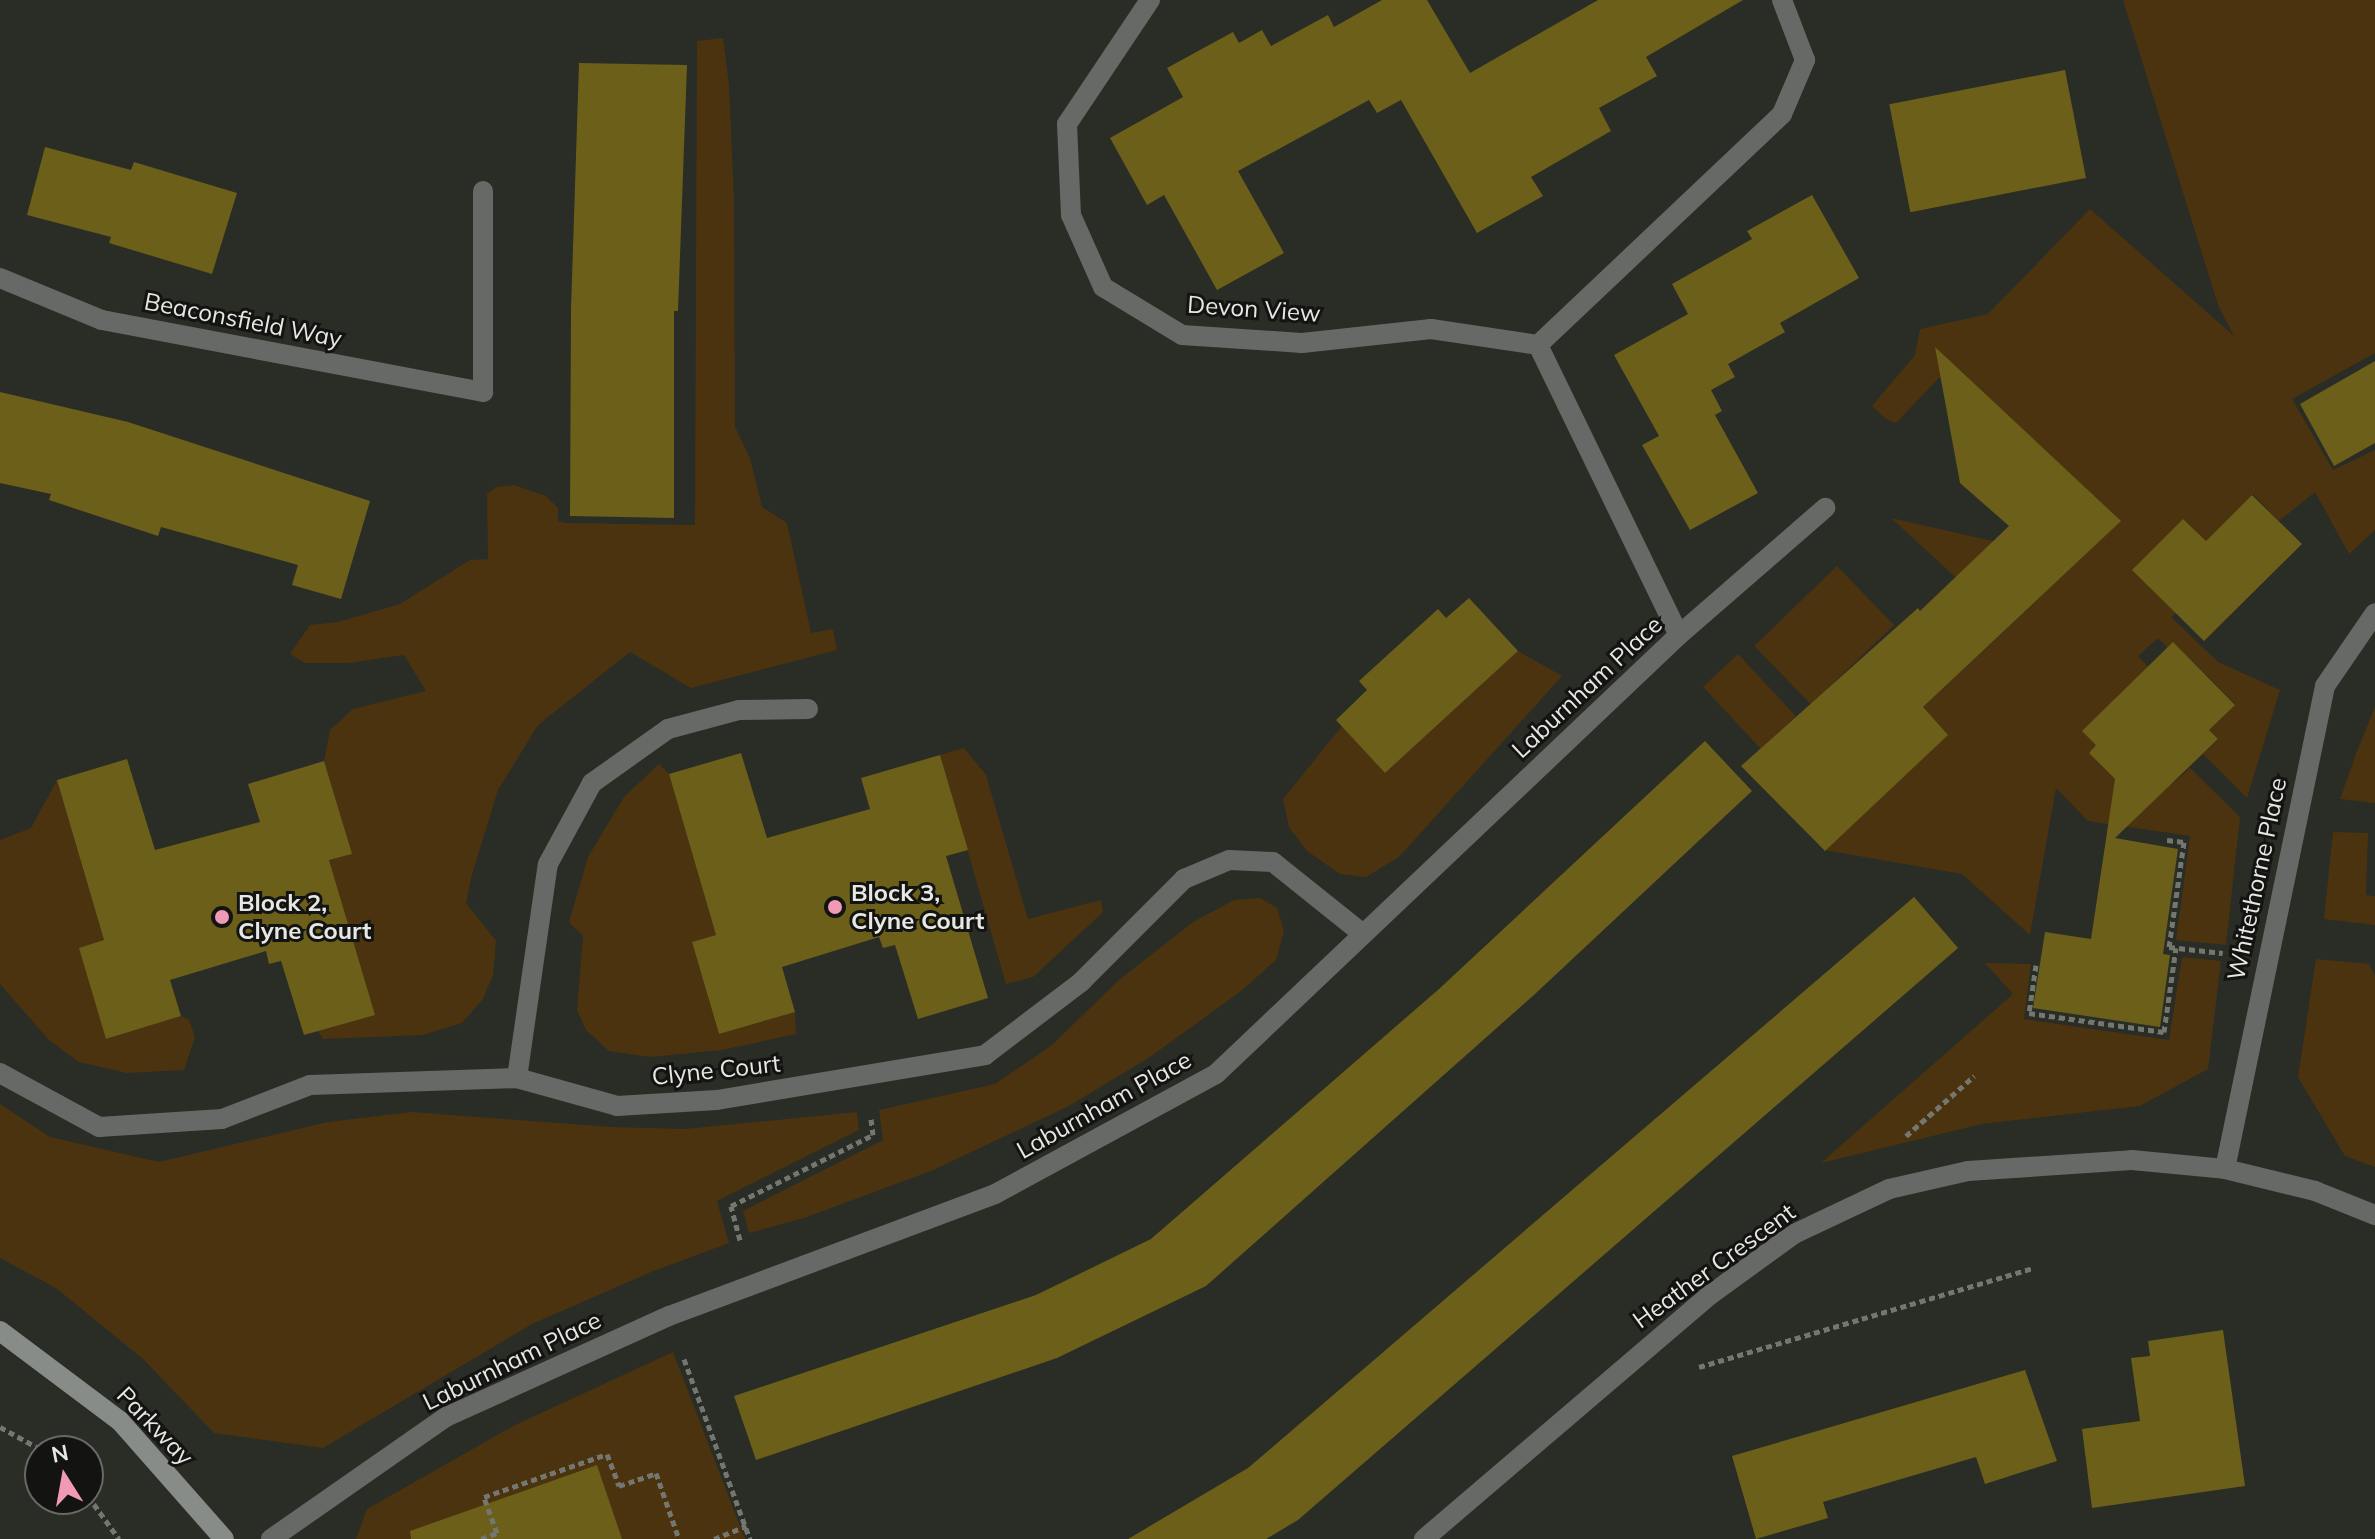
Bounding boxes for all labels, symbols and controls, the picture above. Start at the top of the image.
street label: Beaconsfield Way [142,287,344,353]
street label: Devon View [1186,290,1322,328]
street label: Laburnham Place [1506,610,1668,764]
street label: Whitethorne Place [2221,775,2293,983]
place label: Block 3, Clyne Court [851,879,984,935]
place label: Block 2, Clyne Court [238,889,371,945]
marker: Block 3, Clyne Court [826,898,844,916]
marker: Block 2, Clyne Court [213,908,231,926]
street label: Laburnham Place [1012,1045,1196,1165]
street label: Clyne Court [650,1049,782,1091]
street label: Heather Crescent [1627,1198,1801,1334]
street label: Laburnham Place [418,1305,606,1417]
street label: Parkway [111,1381,199,1471]
north arrow [24,1435,104,1515]
text: N [49,1438,71,1469]

